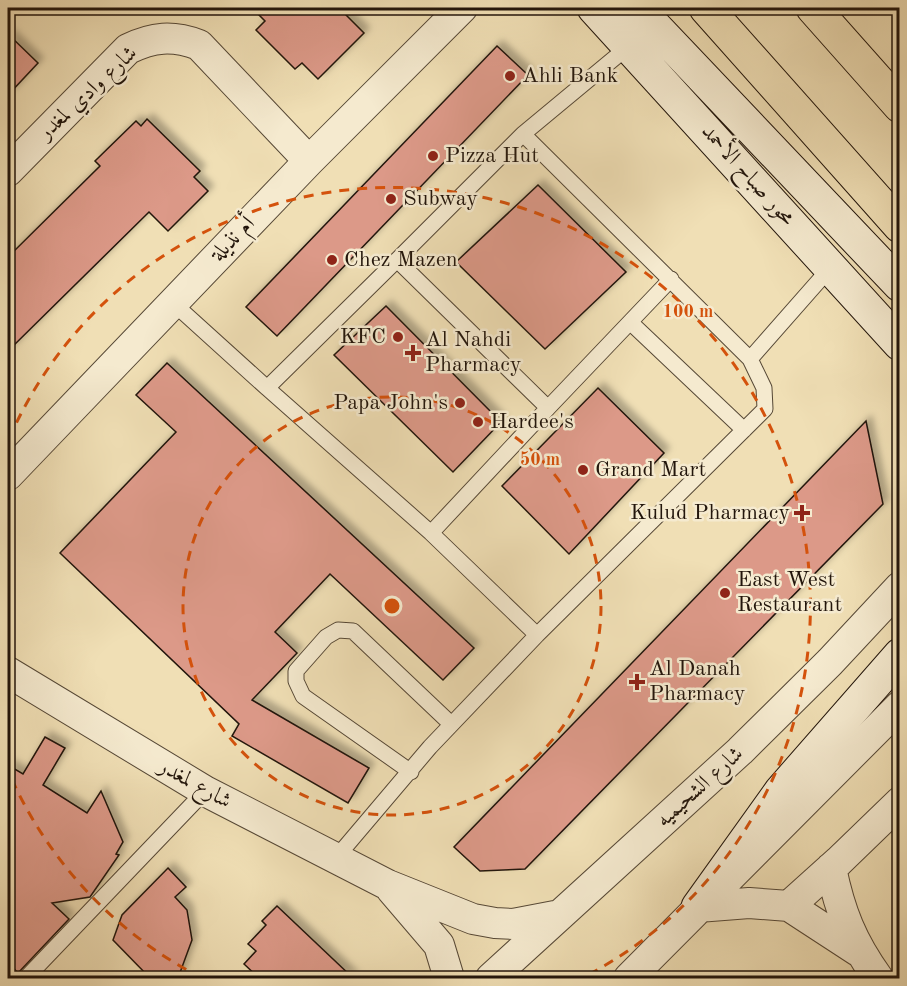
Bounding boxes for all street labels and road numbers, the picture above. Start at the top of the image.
street label: شارع وادي لمغدر [33,42,146,150]
street label: محور صباح الأحمد [692,116,804,235]
street label: أم نذيلة [202,208,265,271]
street label: شارع الشحيميه [652,743,752,836]
street label: شارع لمغدر [150,754,235,818]

